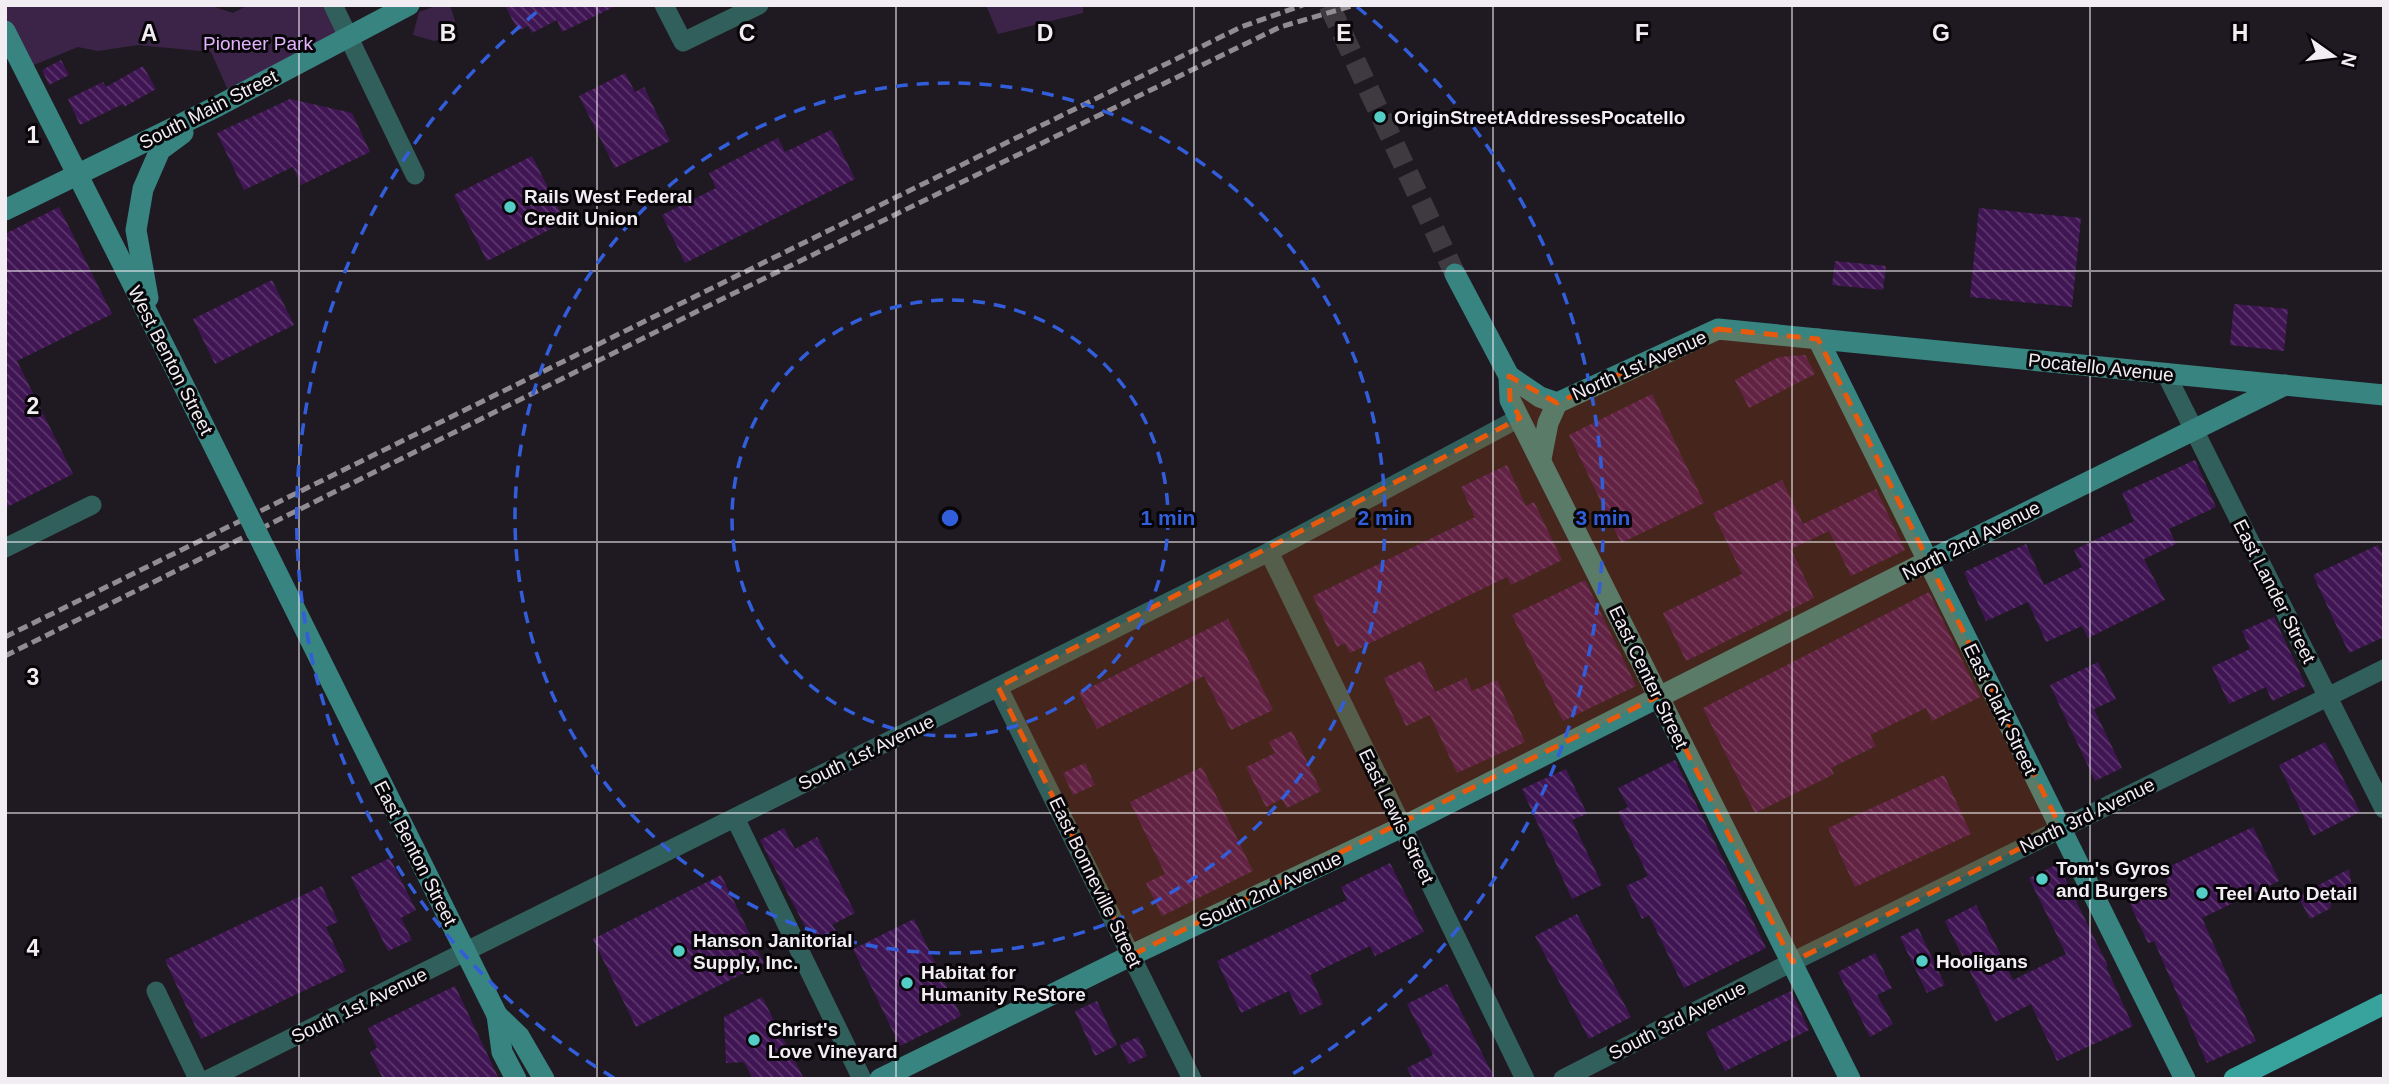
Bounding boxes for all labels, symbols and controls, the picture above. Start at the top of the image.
text: A [141,20,157,46]
text: B [440,20,456,46]
text: C [739,20,755,46]
text: D [1037,20,1053,46]
text: E [1336,20,1352,46]
text: F [1635,20,1649,46]
text: G [1932,20,1950,46]
text: H [2232,20,2248,46]
north arrow [2298,21,2368,91]
park label: Pioneer Park [203,33,313,54]
text: N [2337,51,2361,69]
street label: South Main Street [136,65,281,153]
place label: OriginStreetAddressesPocatello [1394,107,1685,128]
marker: OriginStreetAddressesPocatello [1372,109,1388,125]
text: 1 [27,122,40,148]
place label: Rails West Federal Credit Union [524,186,693,229]
marker: Rails West Federal Credit Union [502,199,518,215]
street label: West Benton Street [124,282,218,439]
street label: North 1st Avenue [1569,326,1710,405]
street label: Pocatello Avenue [2027,349,2175,386]
text: 2 [27,393,39,419]
street label: North 2nd Avenue [1899,497,2044,584]
centre of rings [938,506,962,530]
text: 1 min [1141,506,1195,529]
text: 2 min [1358,506,1412,529]
text: 3 min [1576,506,1630,529]
street label: East Lander Street [2229,516,2320,667]
street label: East Center Street [1605,602,1693,753]
street label: East Clark Street [1960,640,2042,779]
text: 3 [27,664,39,690]
street label: South 1st Avenue [795,710,938,794]
street label: East Lewis Street [1355,745,1439,888]
street label: North 3rd Avenue [2016,774,2158,857]
street label: East Benton Street [370,777,461,930]
street label: East Bonneville Street [1045,794,1146,971]
street label: South 2nd Avenue [1196,847,1345,932]
place label: Tom's Gyros and Burgers [2056,858,2170,901]
marker: Tom's Gyros and Burgers [2034,871,2050,887]
place label: Teel Auto Detail [2216,883,2357,904]
marker: Teel Auto Detail [2194,885,2210,901]
place label: Hanson Janitorial Supply, Inc. [693,930,852,973]
text: 4 [27,935,40,961]
marker: Hanson Janitorial Supply, Inc. [671,943,687,959]
place label: Hooligans [1936,951,2028,972]
marker: Hooligans [1914,953,1930,969]
place label: Habitat for Humanity ReStore [921,962,1086,1005]
street label: South 1st Avenue [288,963,431,1047]
marker: Habitat for Humanity ReStore [899,975,915,991]
street label: South 3rd Avenue [1605,977,1749,1064]
place label: Christ's Love Vineyard [768,1019,898,1062]
marker: Christ's Love Vineyard [746,1032,762,1048]

